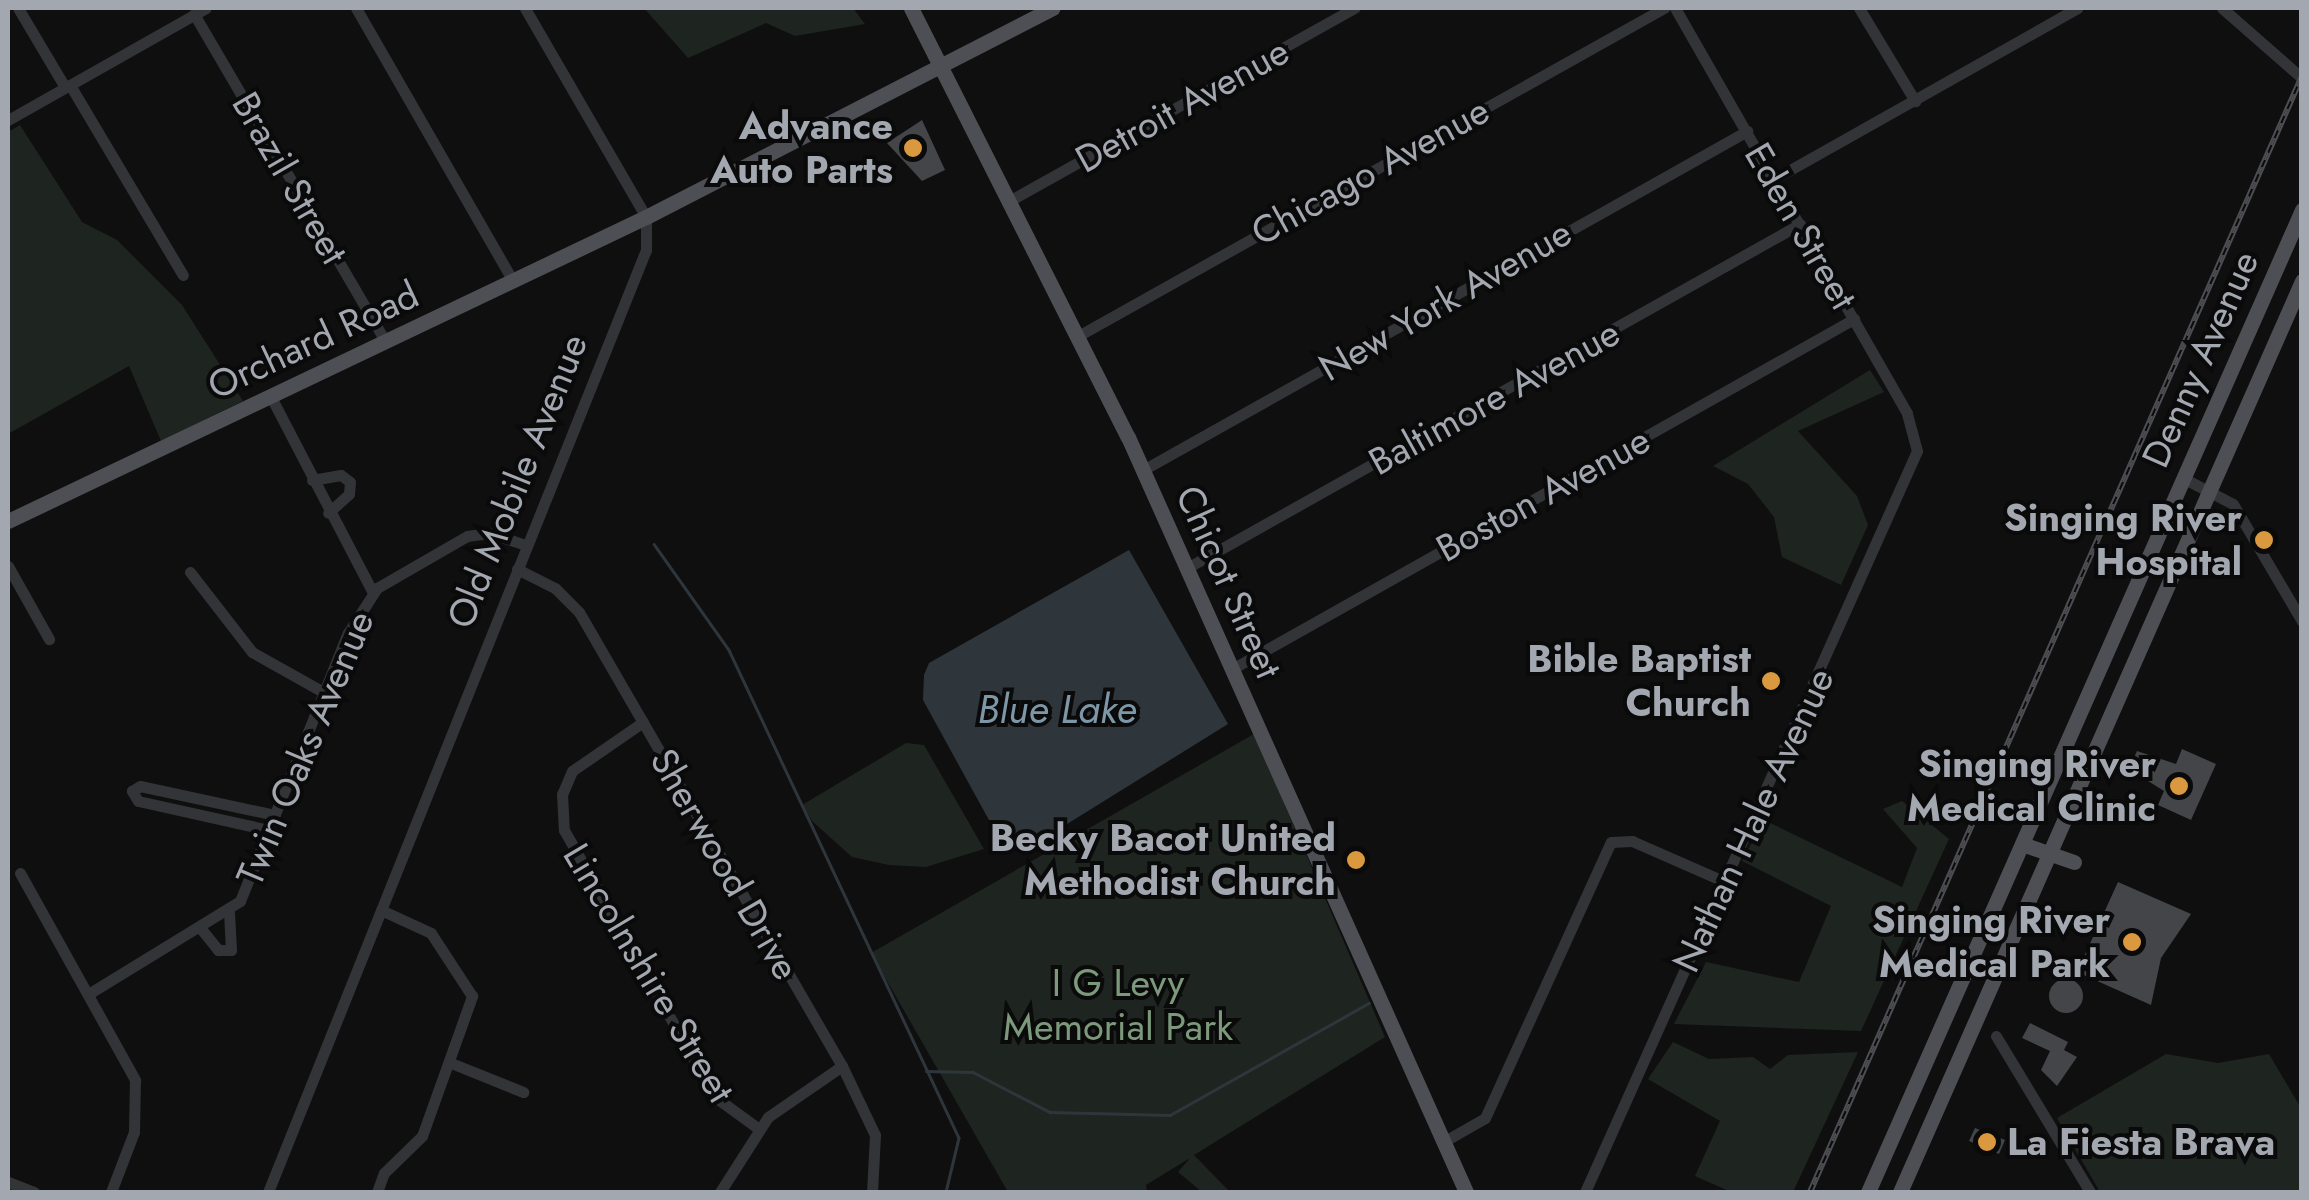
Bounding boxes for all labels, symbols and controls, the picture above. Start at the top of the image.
street label: Detroit Avenue [1068,28,1296,182]
street label: Brazil Street [223,84,357,272]
street label: Chicago Avenue [1243,87,1497,255]
place label: Advance Auto Parts [710,103,893,192]
street label: Eden Street [1735,135,1867,317]
marker: Advance Auto Parts [902,137,924,159]
street label: New York Avenue [1311,209,1579,391]
street label: Denny Avenue [2132,244,2268,474]
street label: Orchard Road [201,271,425,409]
street label: Baltimore Avenue [1361,309,1627,485]
street label: Old Mobile Avenue [437,327,597,635]
street label: Boston Avenue [1428,417,1658,571]
street label: Chicot Street [1166,479,1292,685]
place label: Singing River Hospital [2004,495,2242,584]
marker: Singing River Hospital [2251,527,2277,553]
street label: Twin Oaks Avenue [227,604,383,892]
place label: Bible Baptist Church [1527,636,1751,726]
street label: Nathan Hale Avenue [1663,661,1843,979]
marker: Bible Baptist Church [1760,670,1782,692]
water label: Blue Lake [977,685,1137,733]
street label: Sherwood Drive [641,741,809,987]
place label: Singing River Medical Clinic [1907,741,2156,831]
marker: Singing River Medical Clinic [2166,773,2192,799]
place label: Becky Bacot United Methodist Church [990,815,1336,904]
street label: Lincolnshire Street [554,835,744,1111]
marker: Becky Bacot United Methodist Church [1345,849,1367,871]
place label: Singing River Medical Park [1872,897,2110,986]
marker: Singing River Medical Park [2119,929,2145,955]
park label: I G Levy Memorial Park [1003,960,1233,1050]
place label: La Fiesta Brava [2007,1119,2275,1165]
marker: La Fiesta Brava [1976,1131,1998,1153]

